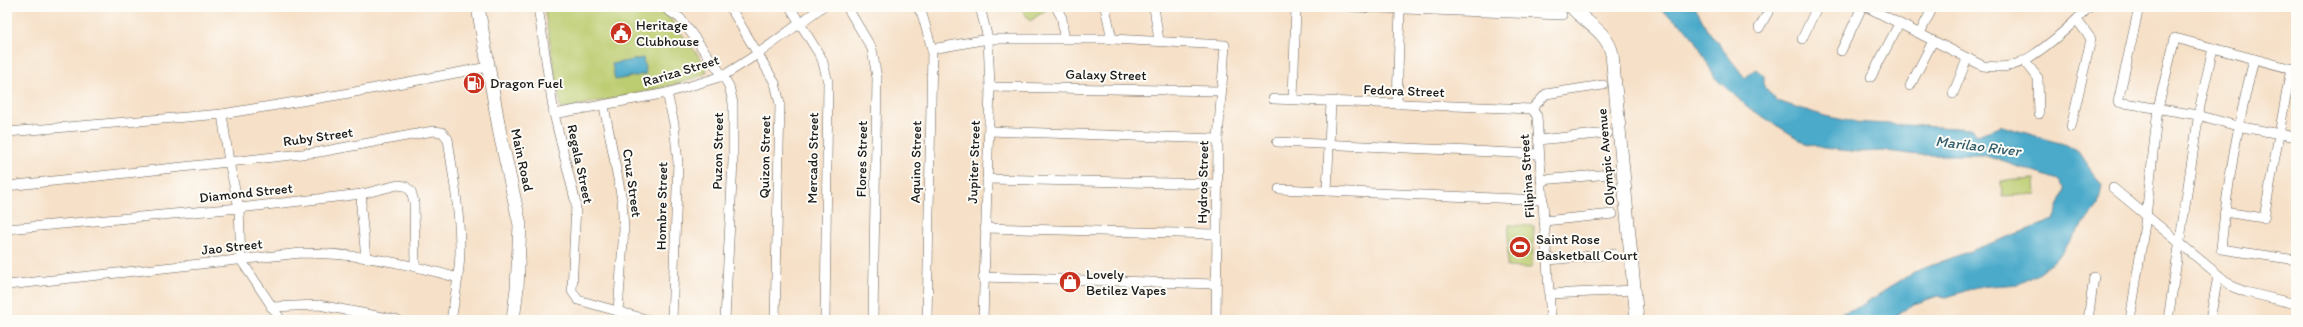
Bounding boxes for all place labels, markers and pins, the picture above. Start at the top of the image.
place label: Heritage Clubhouse [636,17,700,50]
public building icon: Heritage Clubhouse [608,20,634,46]
fuel station icon: Dragon Fuel [461,70,487,96]
place label: Dragon Fuel [490,75,563,92]
place label: Saint Rose Basketball Court [1536,231,1638,264]
sports icon: Saint Rose Basketball Court [1507,234,1533,260]
place label: Lovely Betilez Vapes [1086,266,1166,299]
shop icon: Lovely Betilez Vapes [1057,269,1083,295]

